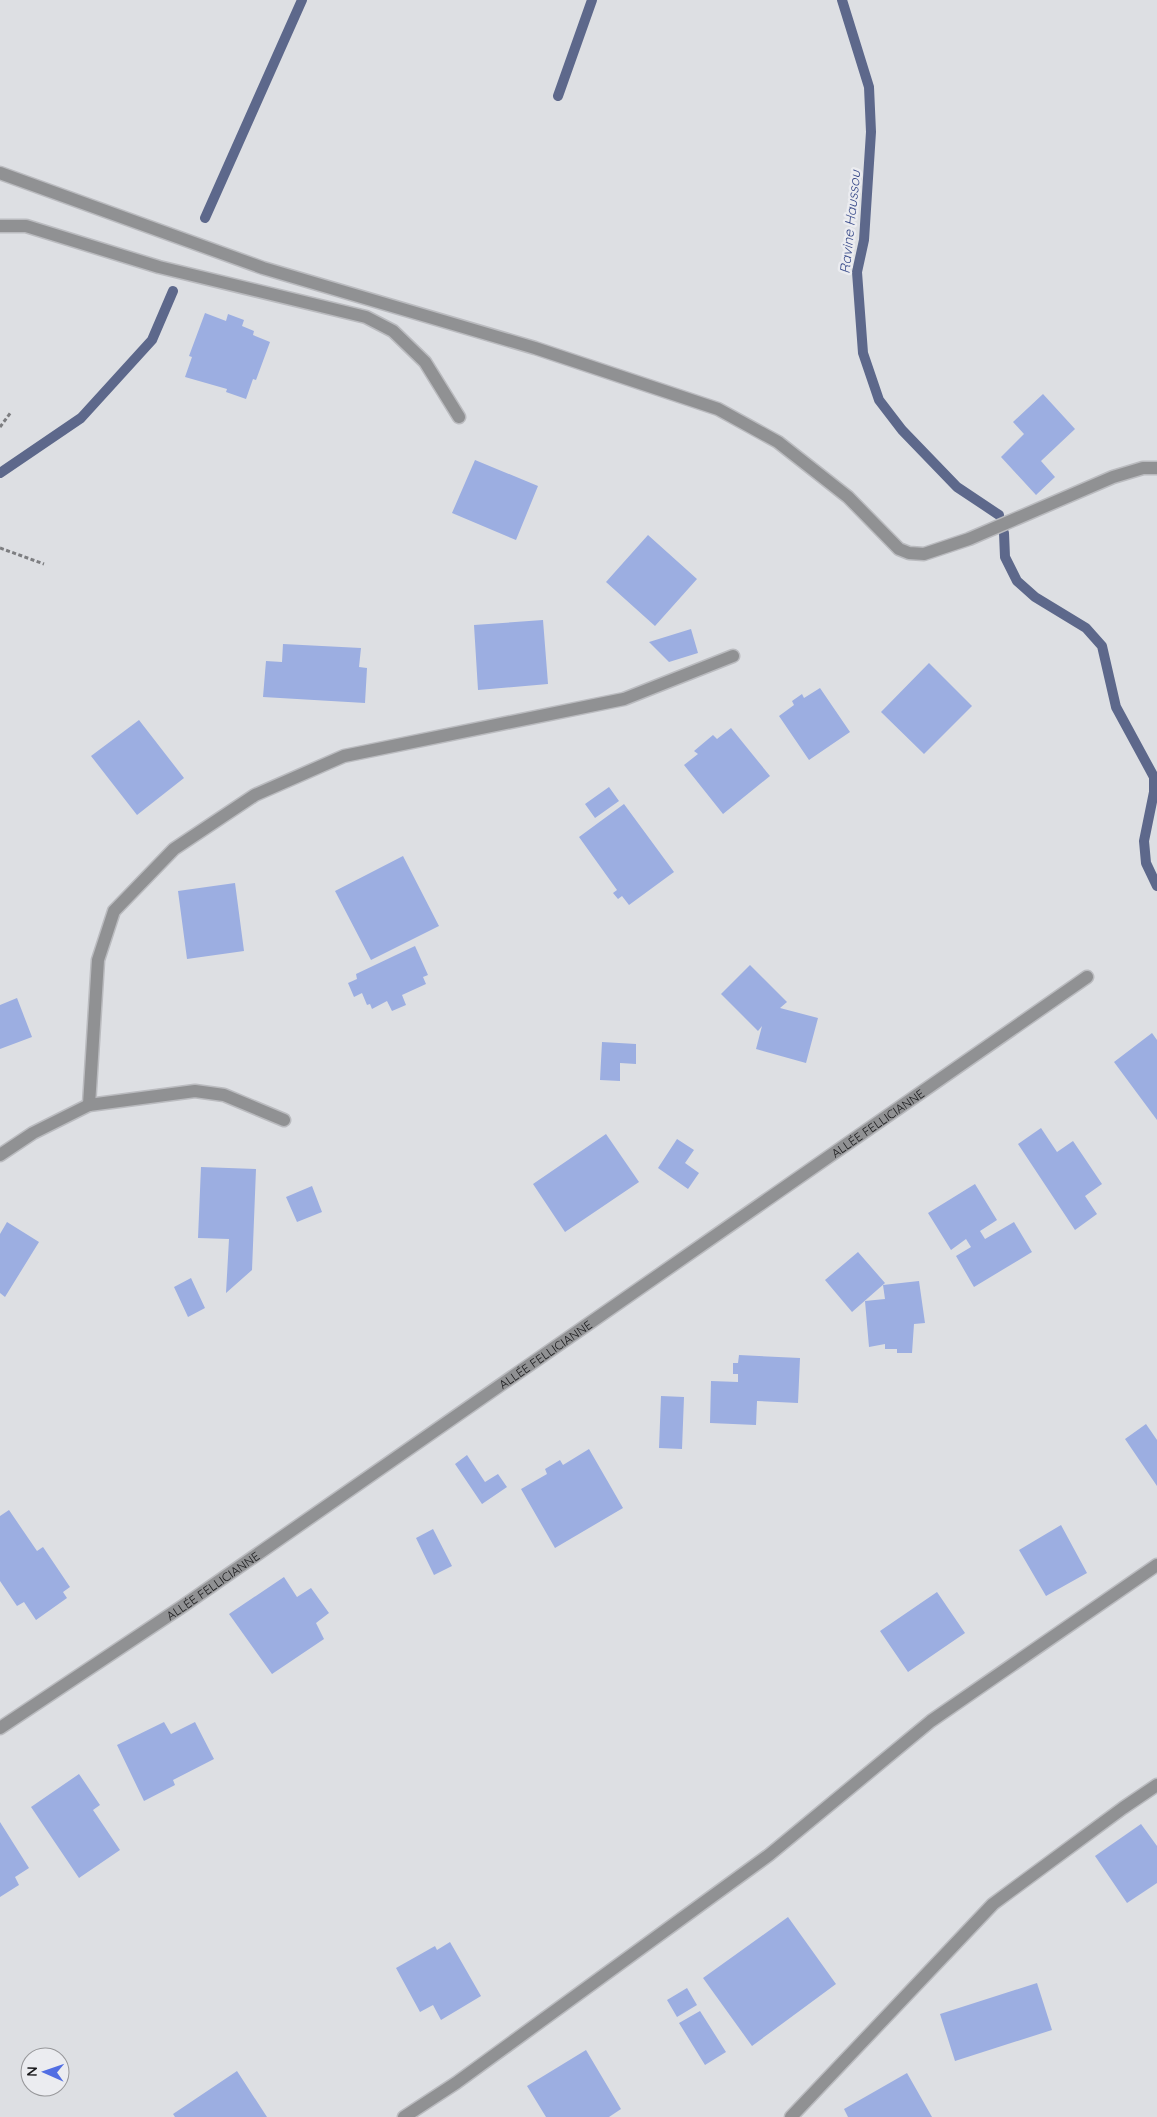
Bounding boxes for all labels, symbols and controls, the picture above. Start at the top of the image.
water label: Ravine Haussou [836,168,864,275]
street label: ALLÉE FELLICIANNE [828,1085,927,1160]
street label: ALLÉE FELLICIANNE [496,1316,595,1392]
street label: ALLÉE FELLICIANNE [163,1548,262,1623]
north arrow [20,2047,70,2097]
text: N [23,2066,41,2077]

